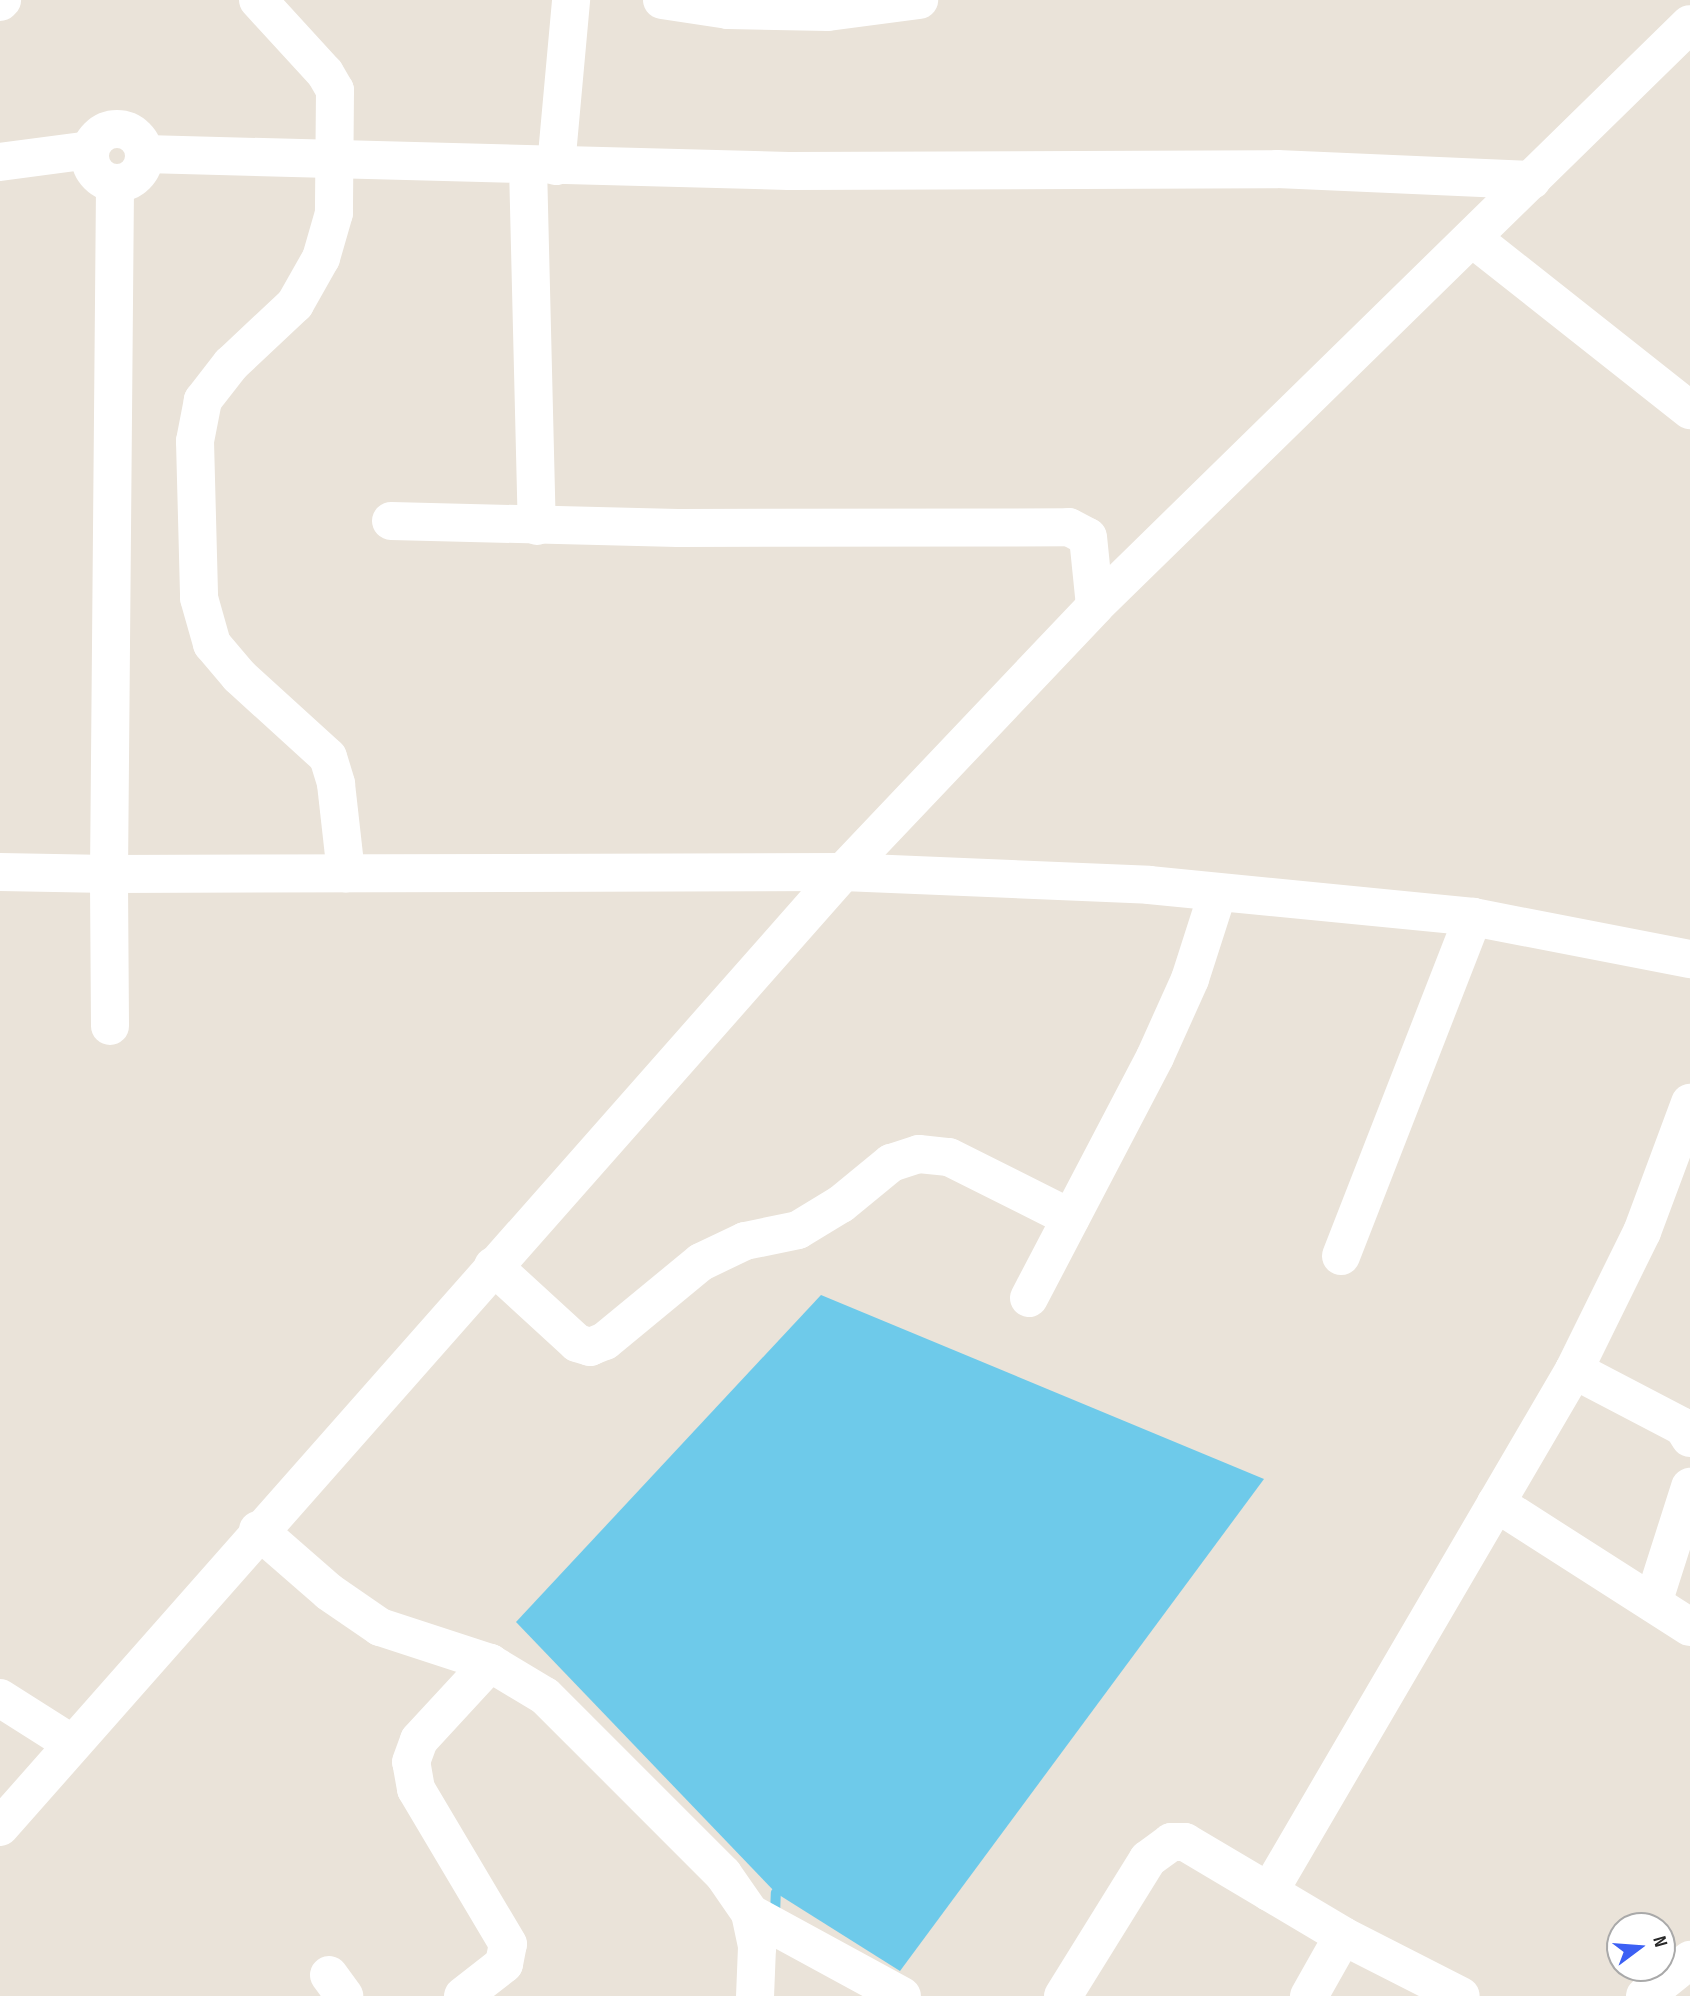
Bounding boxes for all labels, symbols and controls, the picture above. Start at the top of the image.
north arrow [1606,1912,1676,1982]
text: N [1647,1934,1672,1950]

